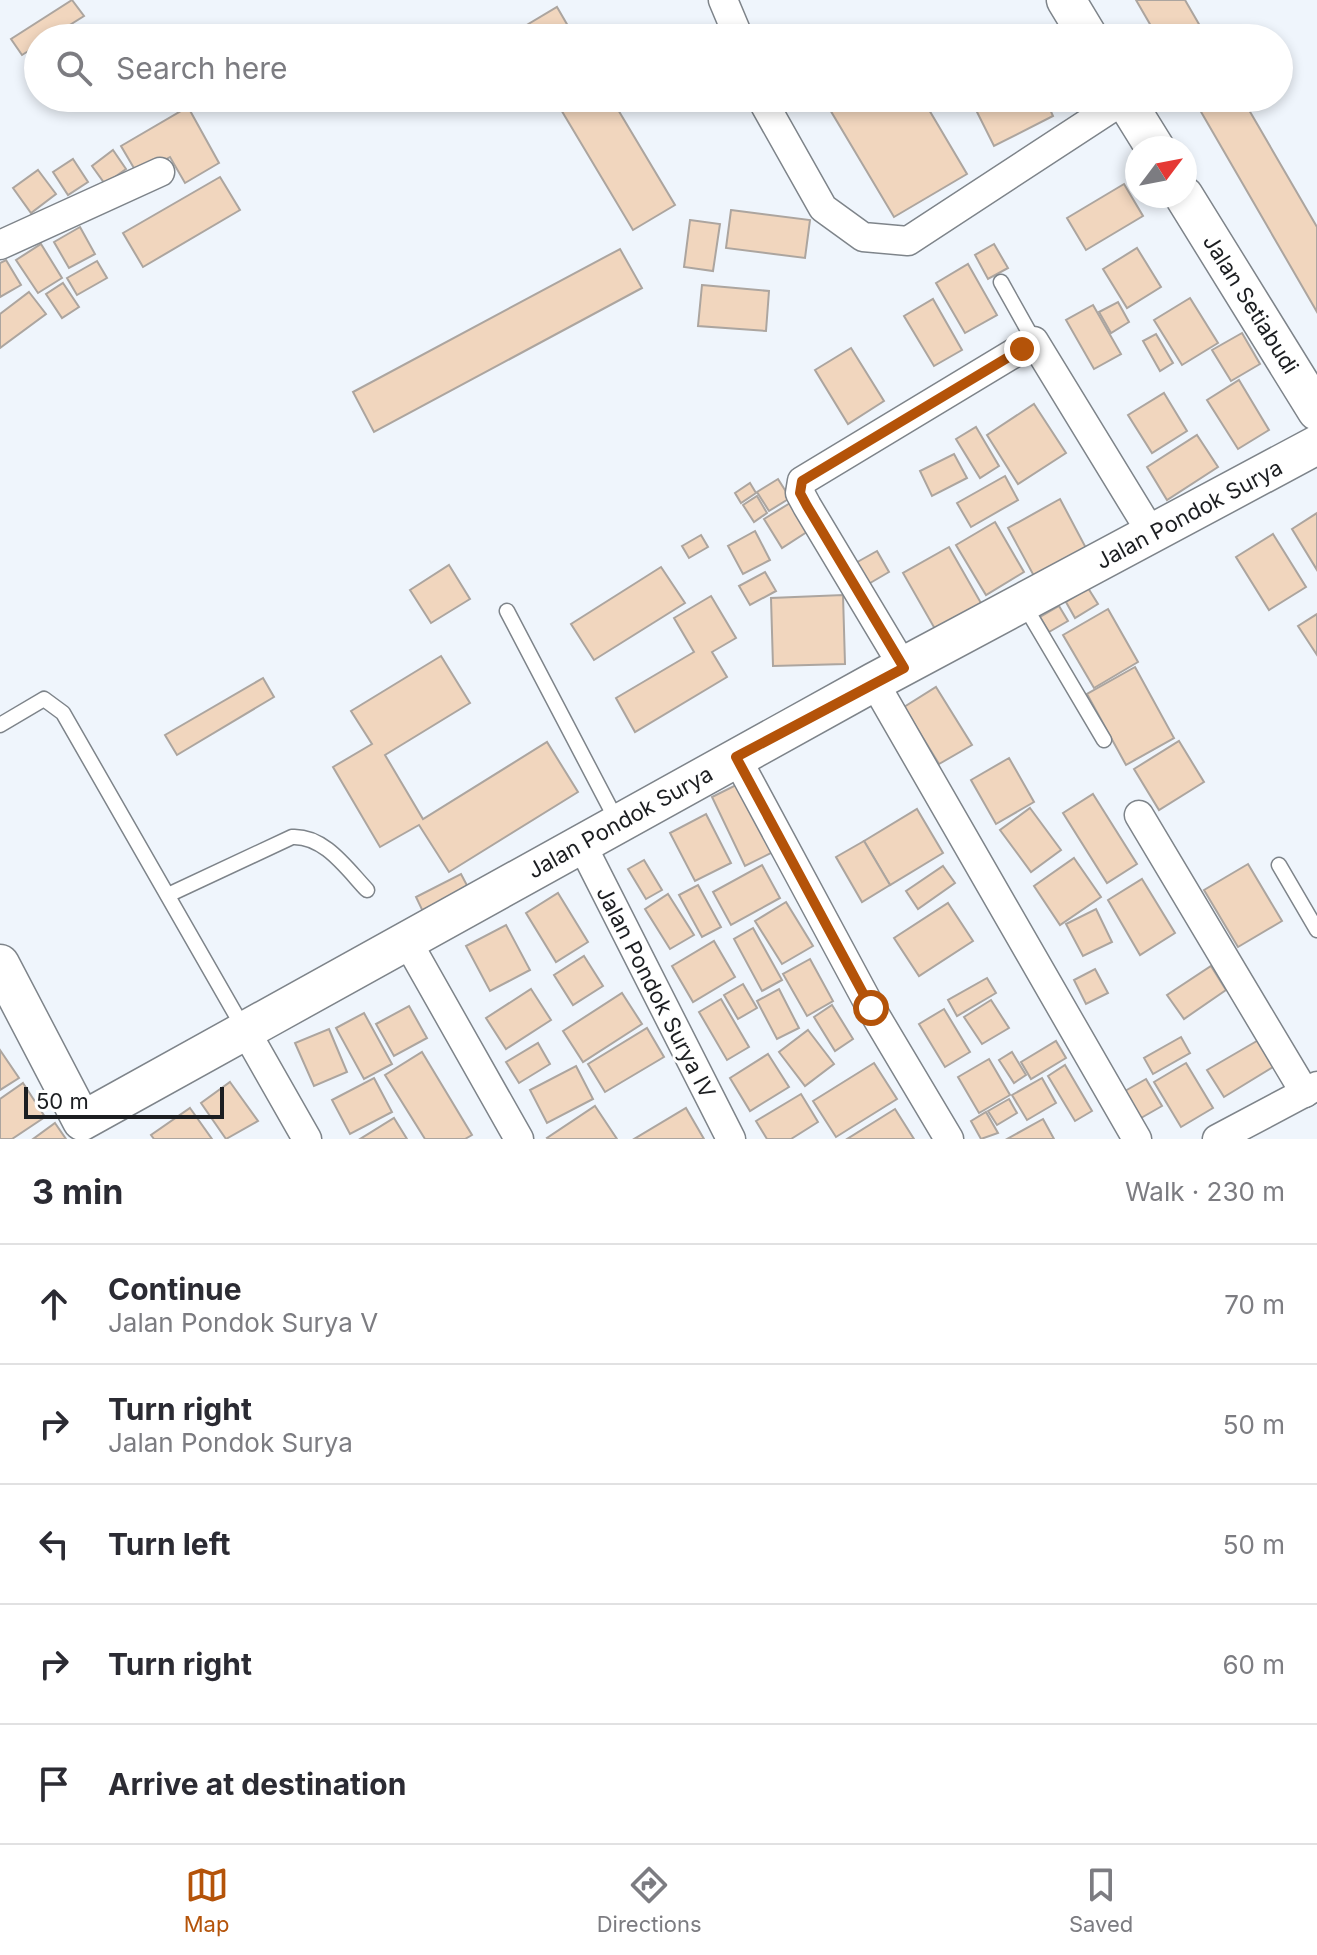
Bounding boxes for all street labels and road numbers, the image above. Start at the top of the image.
street label: Jalan Setiabudi [1198,230,1304,378]
street label: Jalan Pondok Surya [1091,454,1287,574]
street label: Jalan Pondok Surya [523,760,717,884]
street label: Jalan Pondok Surya IV [591,882,721,1102]

